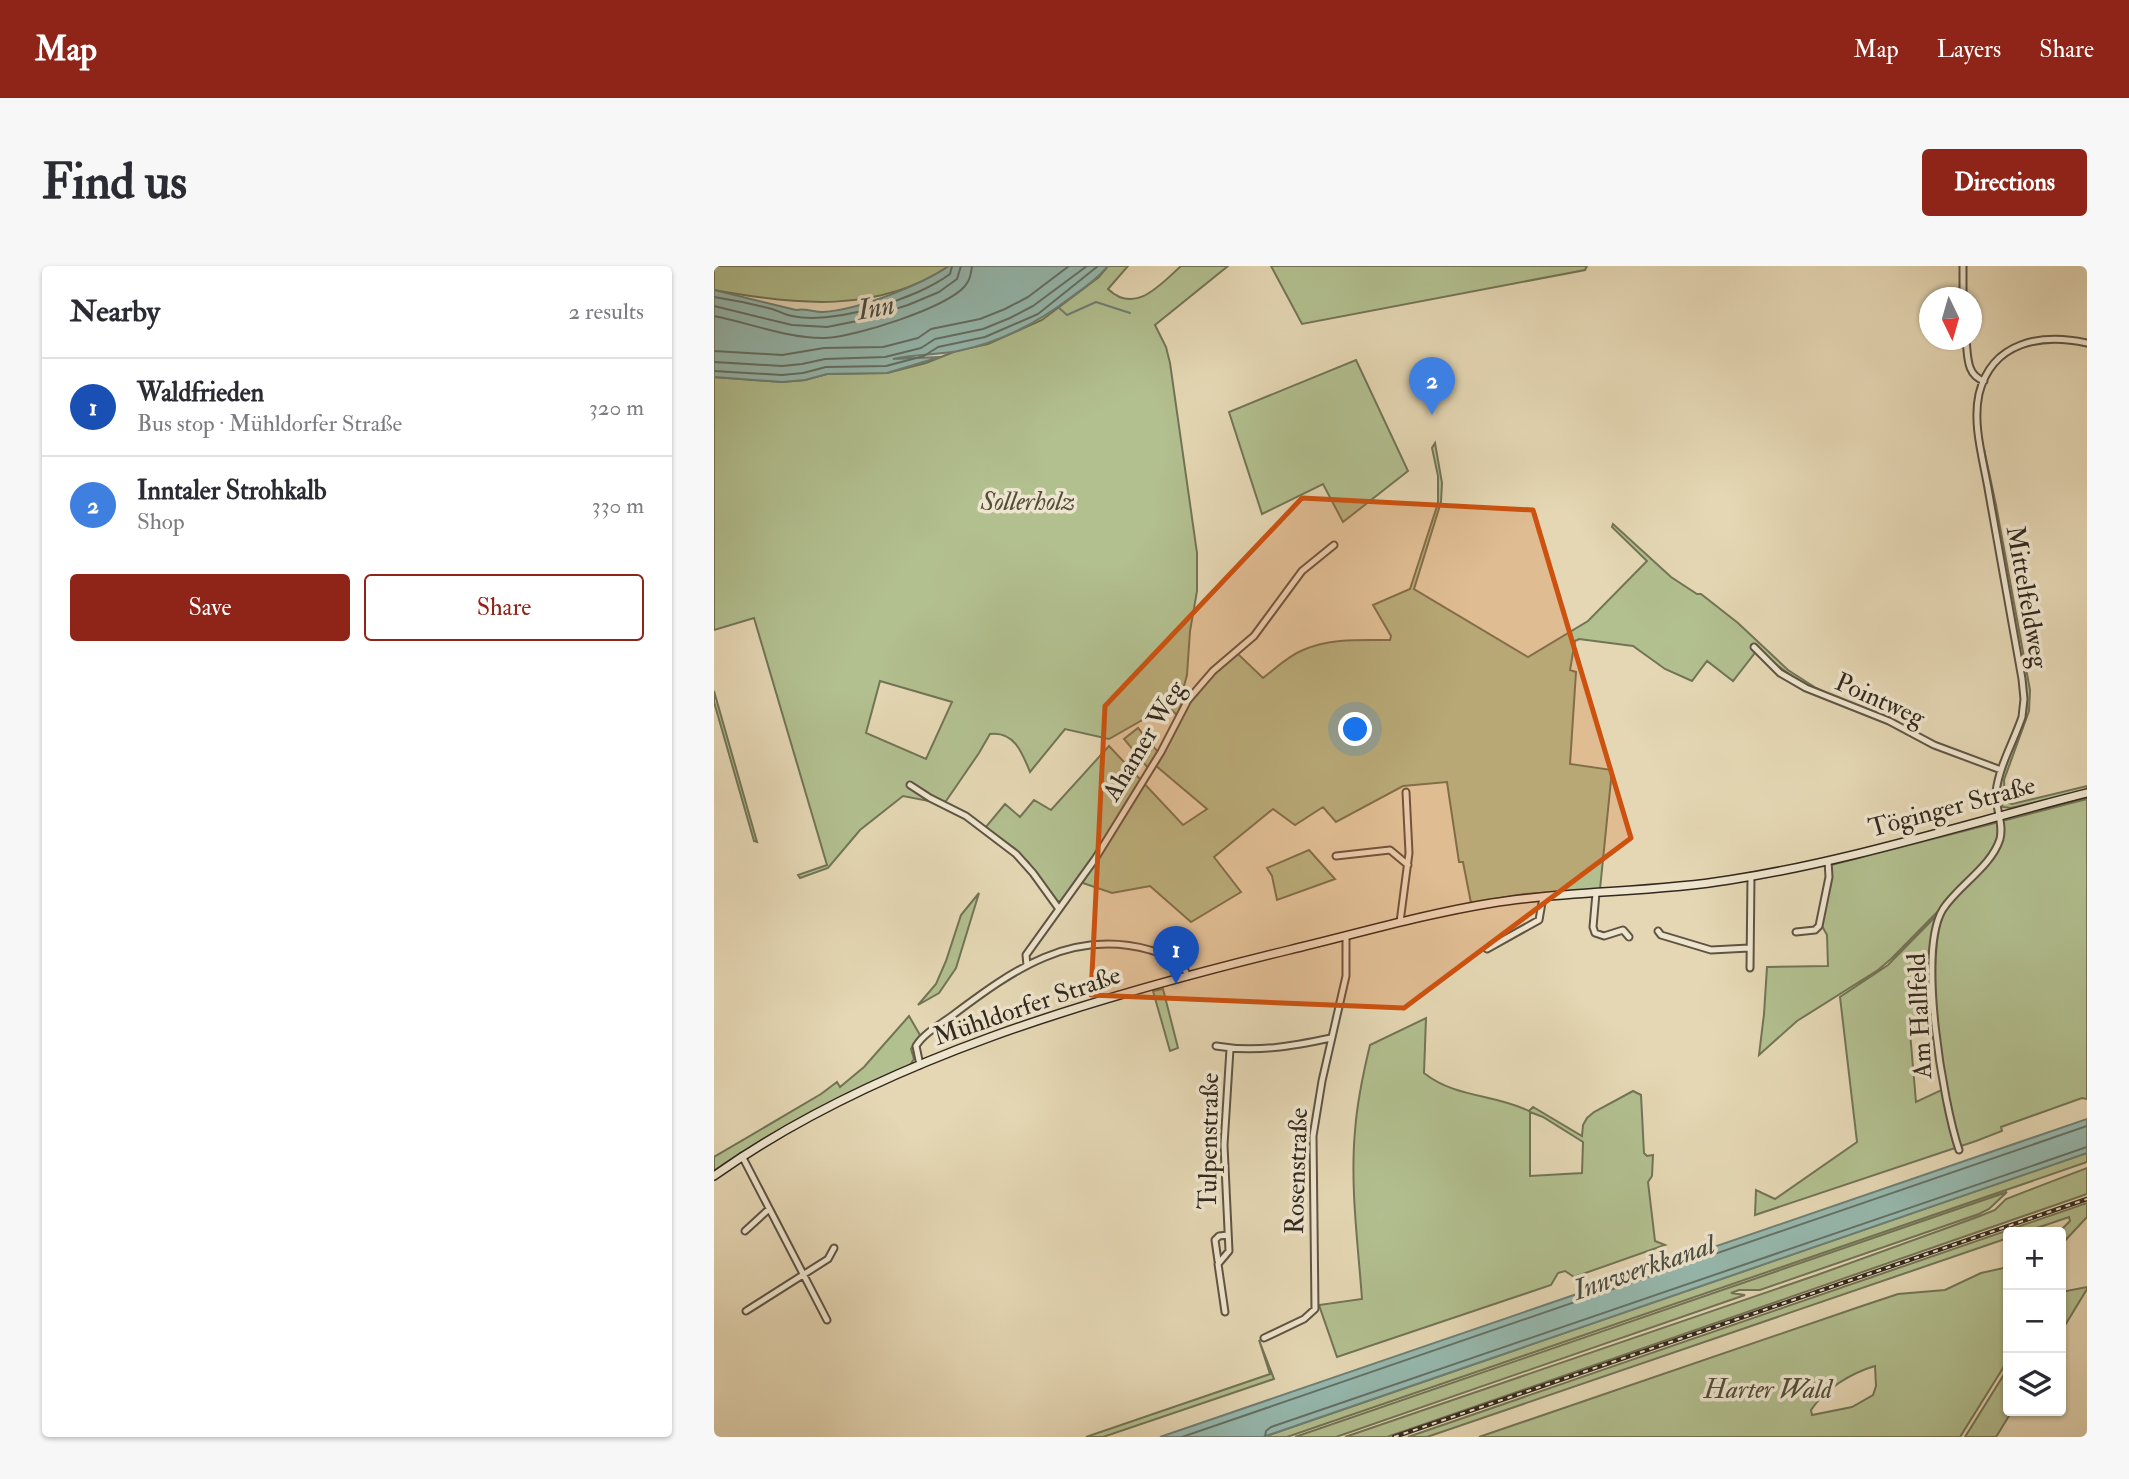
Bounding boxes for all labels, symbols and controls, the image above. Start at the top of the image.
text: Map [35,29,97,70]
text: Map [1854,34,1899,65]
text: Layers [1937,34,2001,65]
text: Share [2039,34,2094,65]
button: Directions [1922,149,2087,216]
text: Find us [42,152,187,213]
north arrow [1919,287,1982,350]
water label: Inn [853,288,897,329]
text: Nearby [70,293,160,330]
text: 2 results [569,297,644,326]
pin: 2 [1409,357,1455,415]
text: Waldfrieden [137,377,264,409]
text: 1 [89,393,97,422]
text: 320 m [589,393,644,422]
text: Bus stop · Mühldorfer Straße [137,409,402,438]
text: Inntaler Strohkalb [137,475,327,507]
park label: Sollerholz [980,486,1075,518]
text: 2 [87,491,99,520]
text: 330 m [592,491,644,520]
text: Shop [137,507,185,536]
street label: Mittelfeldweg [1999,523,2055,672]
button: Save [70,574,350,641]
button: Share [364,574,644,641]
street label: Pointweg [1830,666,1931,734]
street label: Ahamer Weg [1095,674,1193,808]
your location [1338,712,1372,746]
street label: Töginger Straße [1865,769,2039,845]
pin: 1 [1153,926,1199,984]
street label: Am Hallfeld [1901,952,1939,1081]
street label: Mühldorfer Straße [929,959,1125,1053]
street label: Tulpenstraße [1192,1072,1227,1210]
street label: Rosenstraße [1279,1107,1315,1235]
water label: Innwerkkanal [1567,1227,1722,1309]
map controls [2003,1227,2066,1416]
button: + [2003,1227,2066,1290]
button: − [2003,1290,2066,1353]
button: layers [2003,1353,2066,1416]
park label: Harter Wald [1703,1374,1834,1406]

